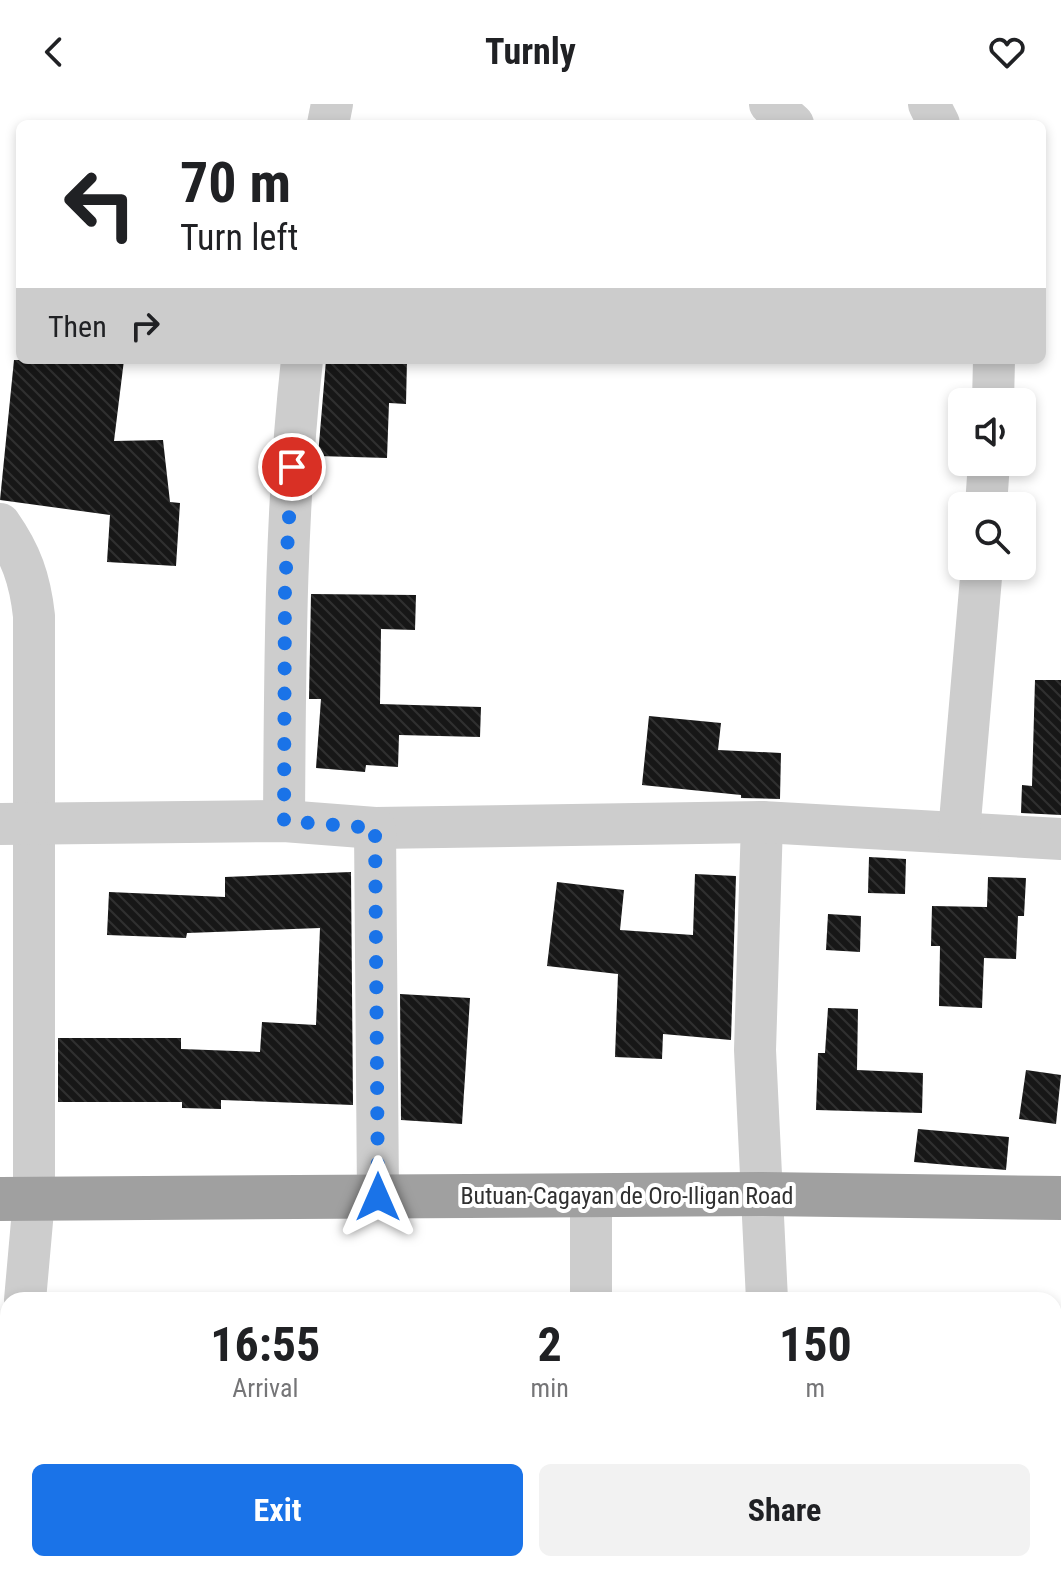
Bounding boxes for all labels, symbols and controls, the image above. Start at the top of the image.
icon: back [32,30,76,74]
icon: heart [985,30,1029,74]
text: Turnly [485,31,576,73]
text: 70 m [180,150,291,216]
icon: left [48,152,152,256]
text: Turn left [180,217,298,259]
icon: right [123,304,167,348]
text: Then [48,309,107,344]
map controls [948,388,1036,580]
button: sound [948,388,1036,476]
pin [258,433,326,501]
icon: arrive [270,445,314,489]
button: search [948,492,1036,580]
position arrow [336,1155,420,1239]
street label: Butuan-Cagayan de Oro-Iligan Road [460,1182,794,1210]
text: 16:55 [210,1316,320,1373]
text: 2 [538,1316,562,1373]
text: 150 [779,1316,852,1373]
text: Arrival [232,1373,298,1403]
text: min [531,1373,569,1403]
text: m [806,1373,825,1403]
button: Exit [32,1464,523,1556]
button: Share [539,1464,1030,1556]

